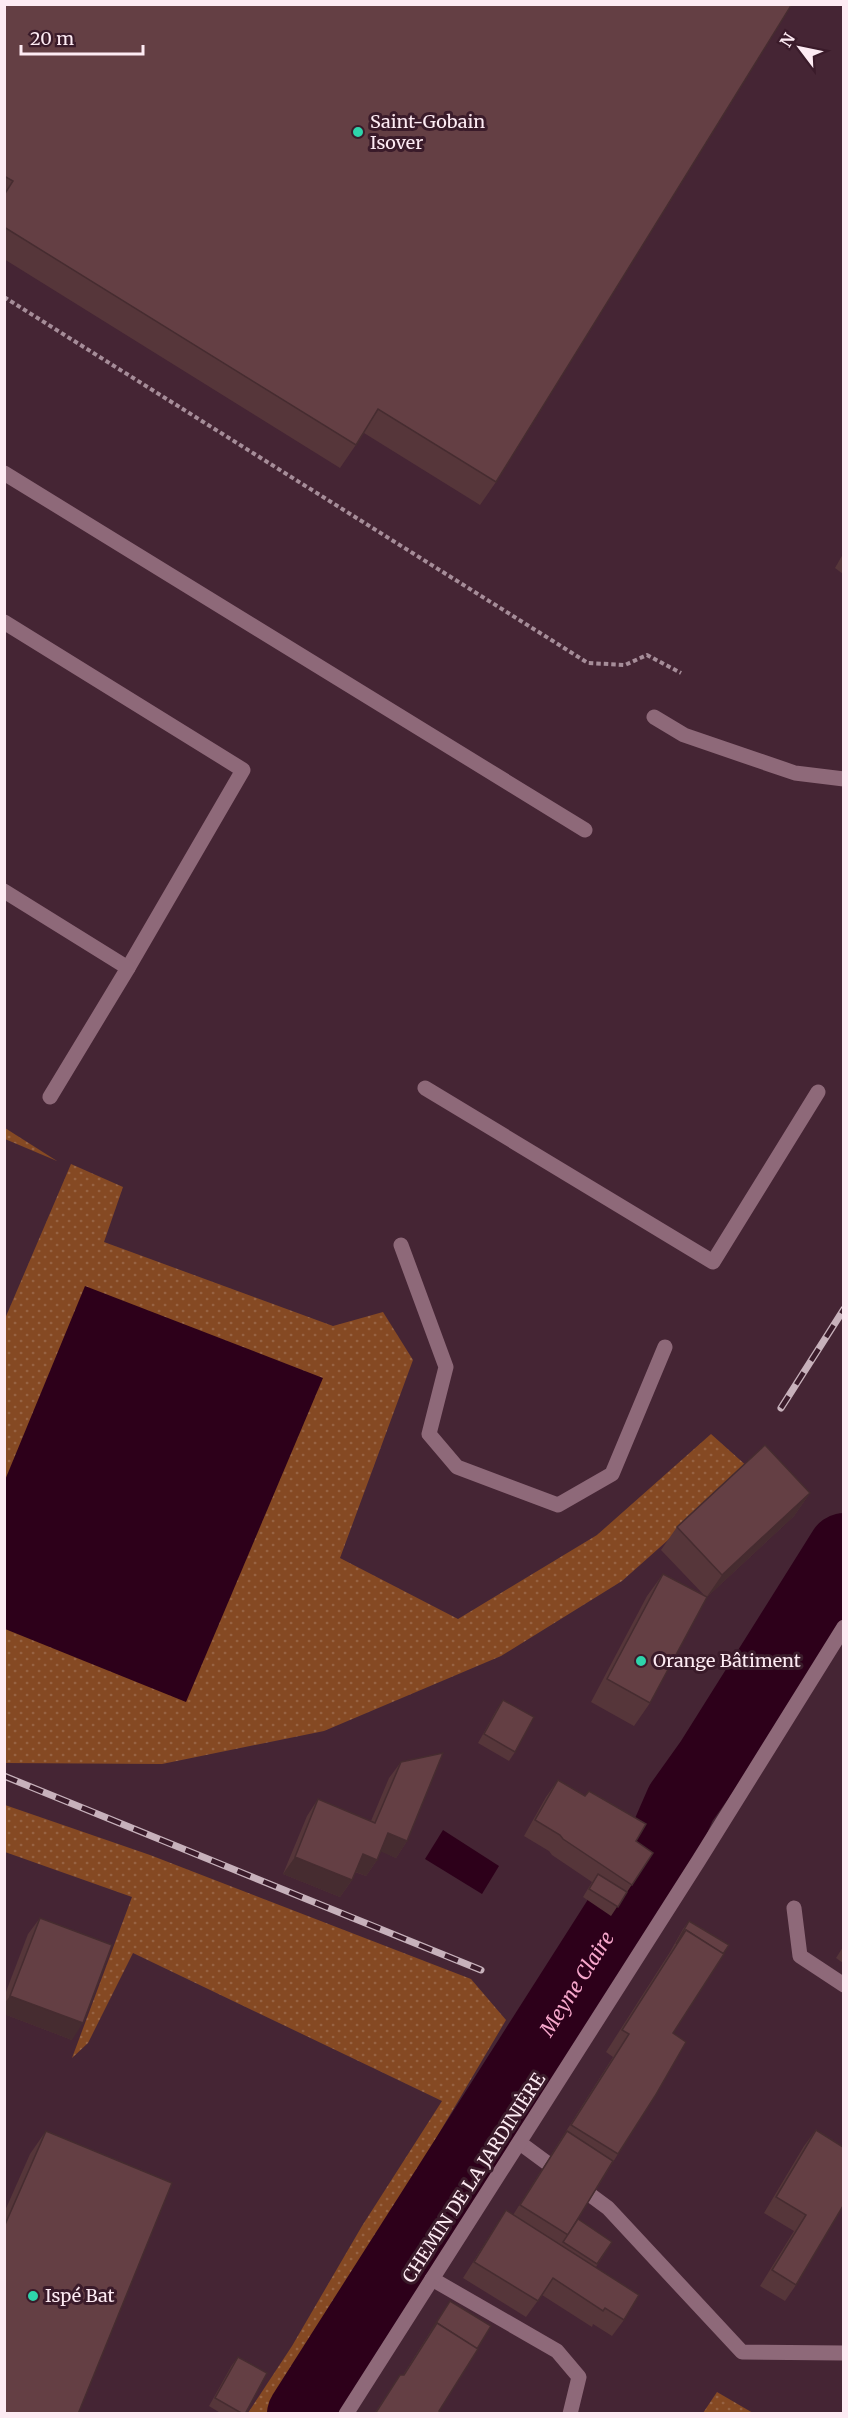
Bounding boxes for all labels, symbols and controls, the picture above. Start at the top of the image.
scale bar [21,18,142,56]
north arrow [770,18,830,78]
text: 20 m [30,27,74,50]
text: N [775,29,799,51]
place label: Saint-Gobain Isover [370,110,485,154]
marker: Saint-Gobain Isover [351,125,365,139]
place label: Orange Bâtiment [653,1649,801,1672]
marker: Orange Bâtiment [634,1654,648,1668]
water label: Meyne Claire [533,1926,619,2041]
street label: CHEMIN DE LA JARDINIÈRE [397,2068,550,2287]
place label: Ispé Bat [45,2284,114,2307]
marker: Ispé Bat [26,2289,40,2303]

